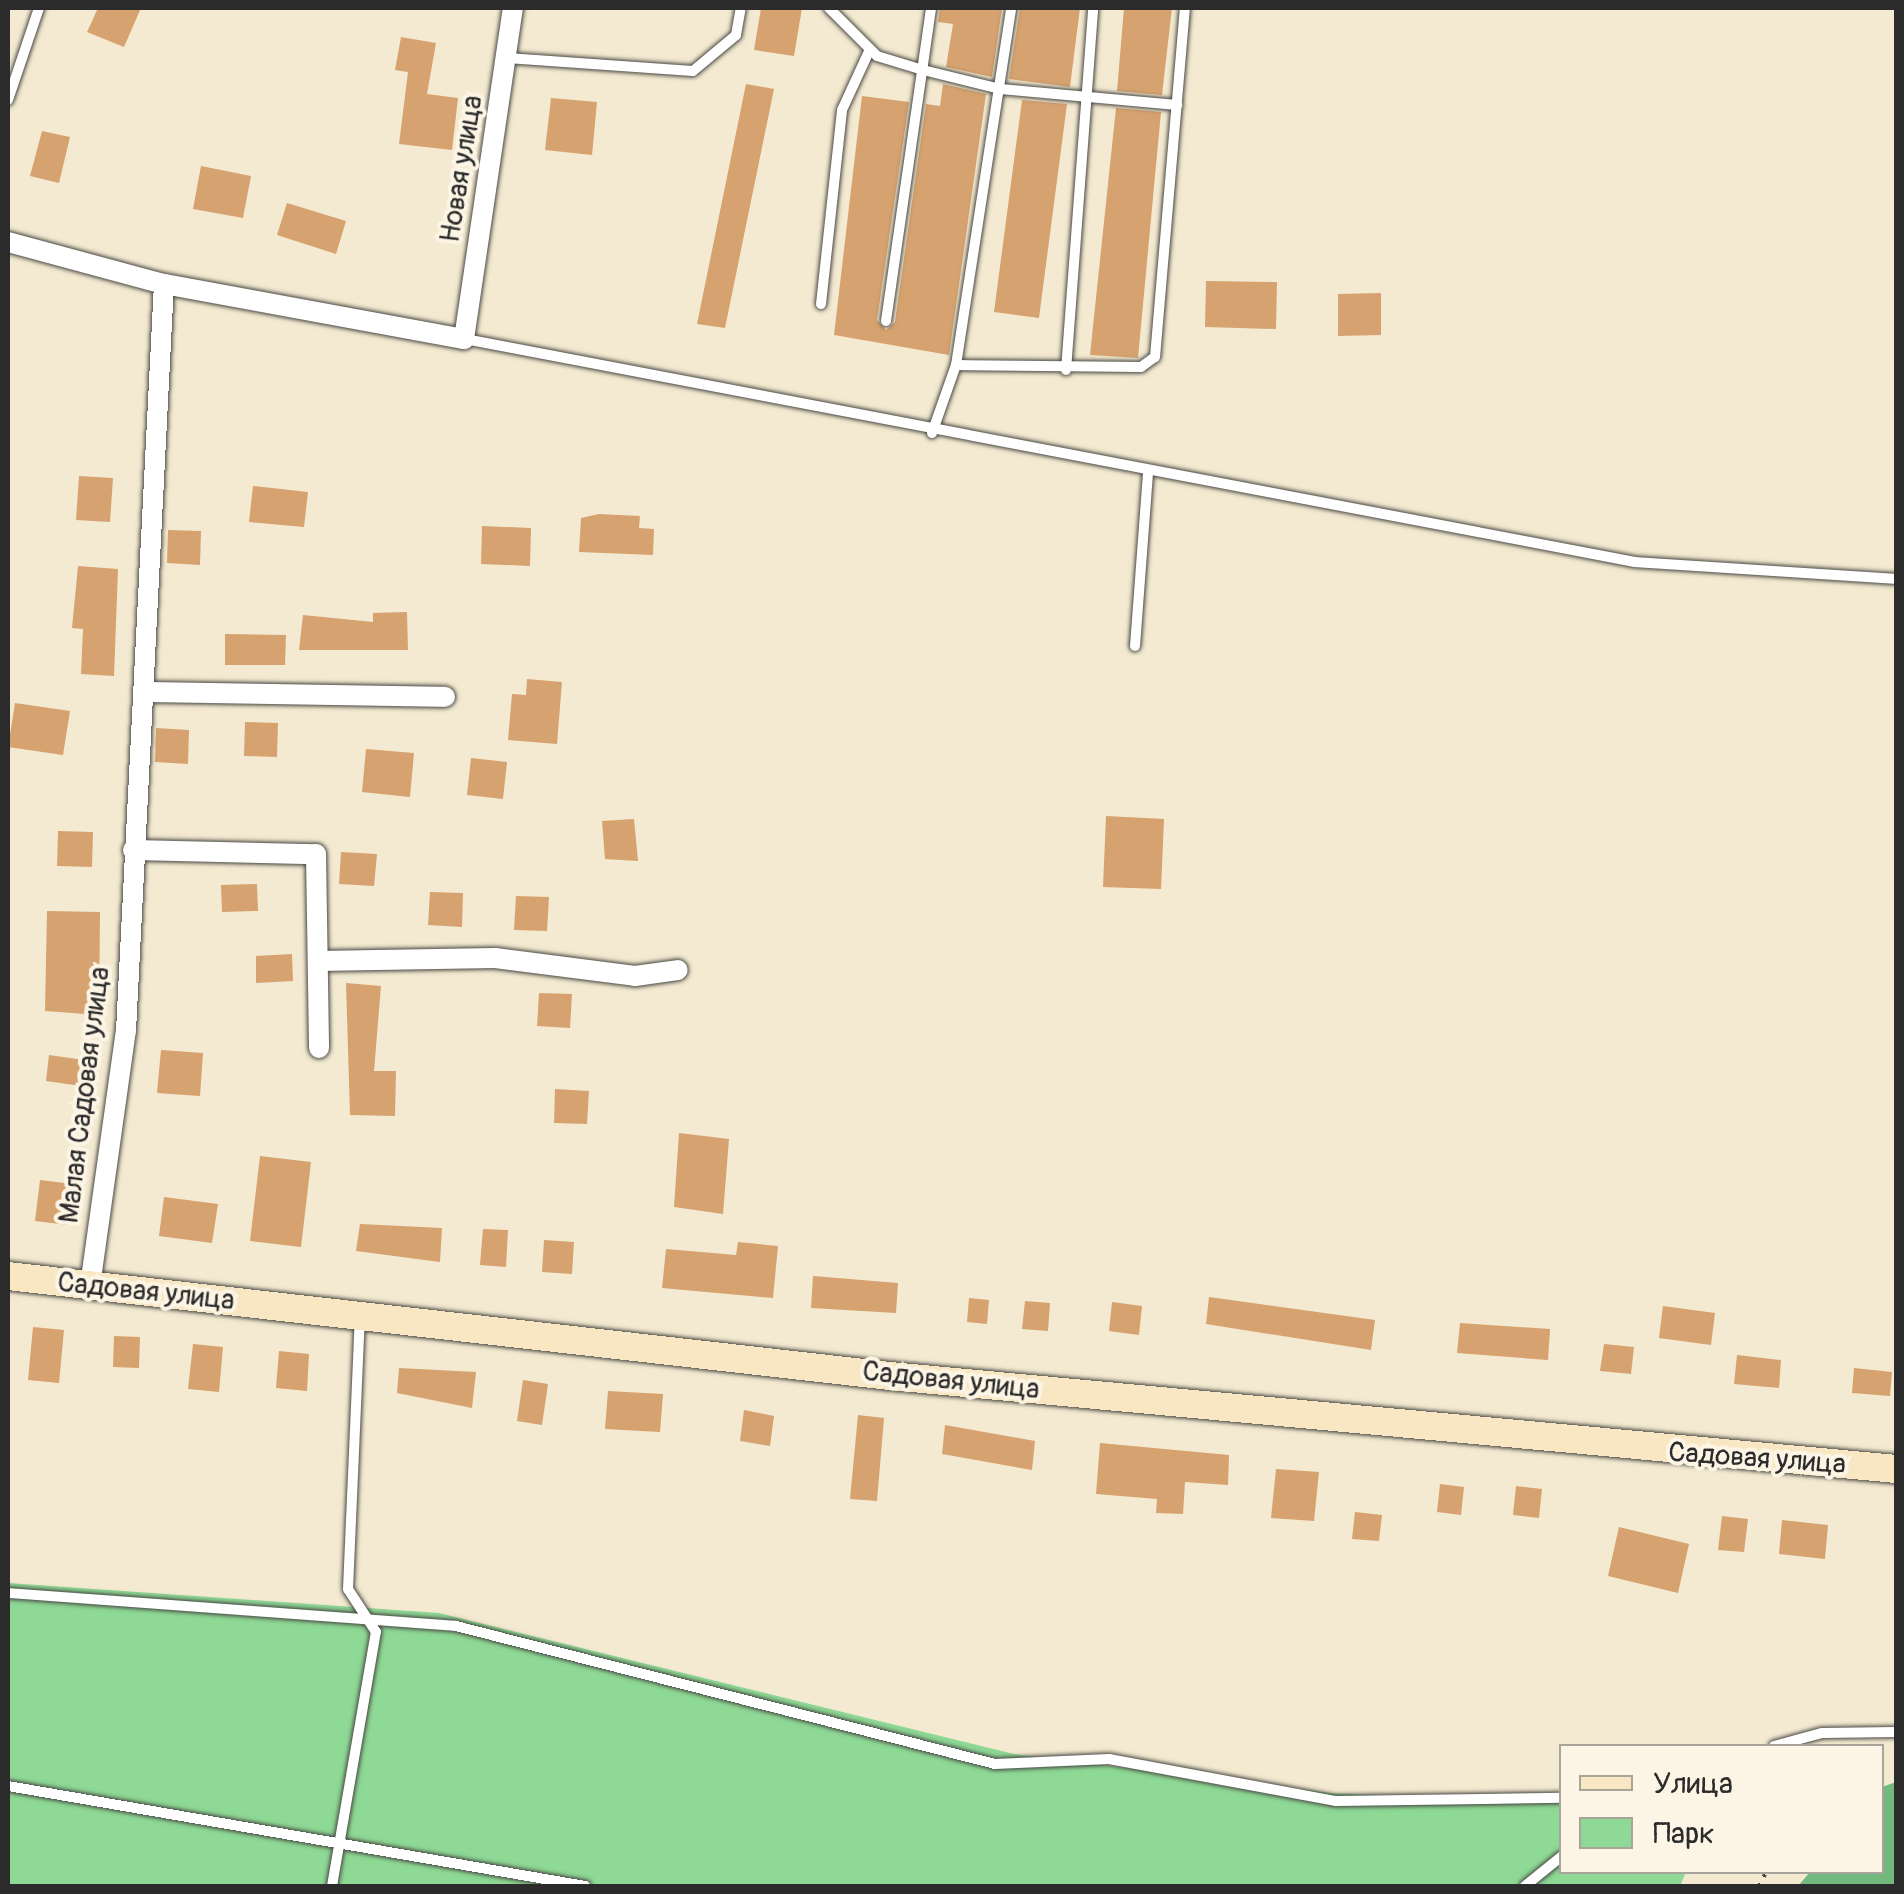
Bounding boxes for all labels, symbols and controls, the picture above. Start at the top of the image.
street label: Новая улица [434,93,490,245]
street label: Малая Садовая улица [53,965,117,1225]
street label: Садовая улица [56,1266,236,1318]
street label: Садовая улица [861,1355,1041,1407]
street label: Садовая улица [1667,1436,1847,1482]
legend [1559,1744,1884,1874]
text: Улица [1653,1765,1733,1802]
text: Парк [1653,1815,1715,1852]

